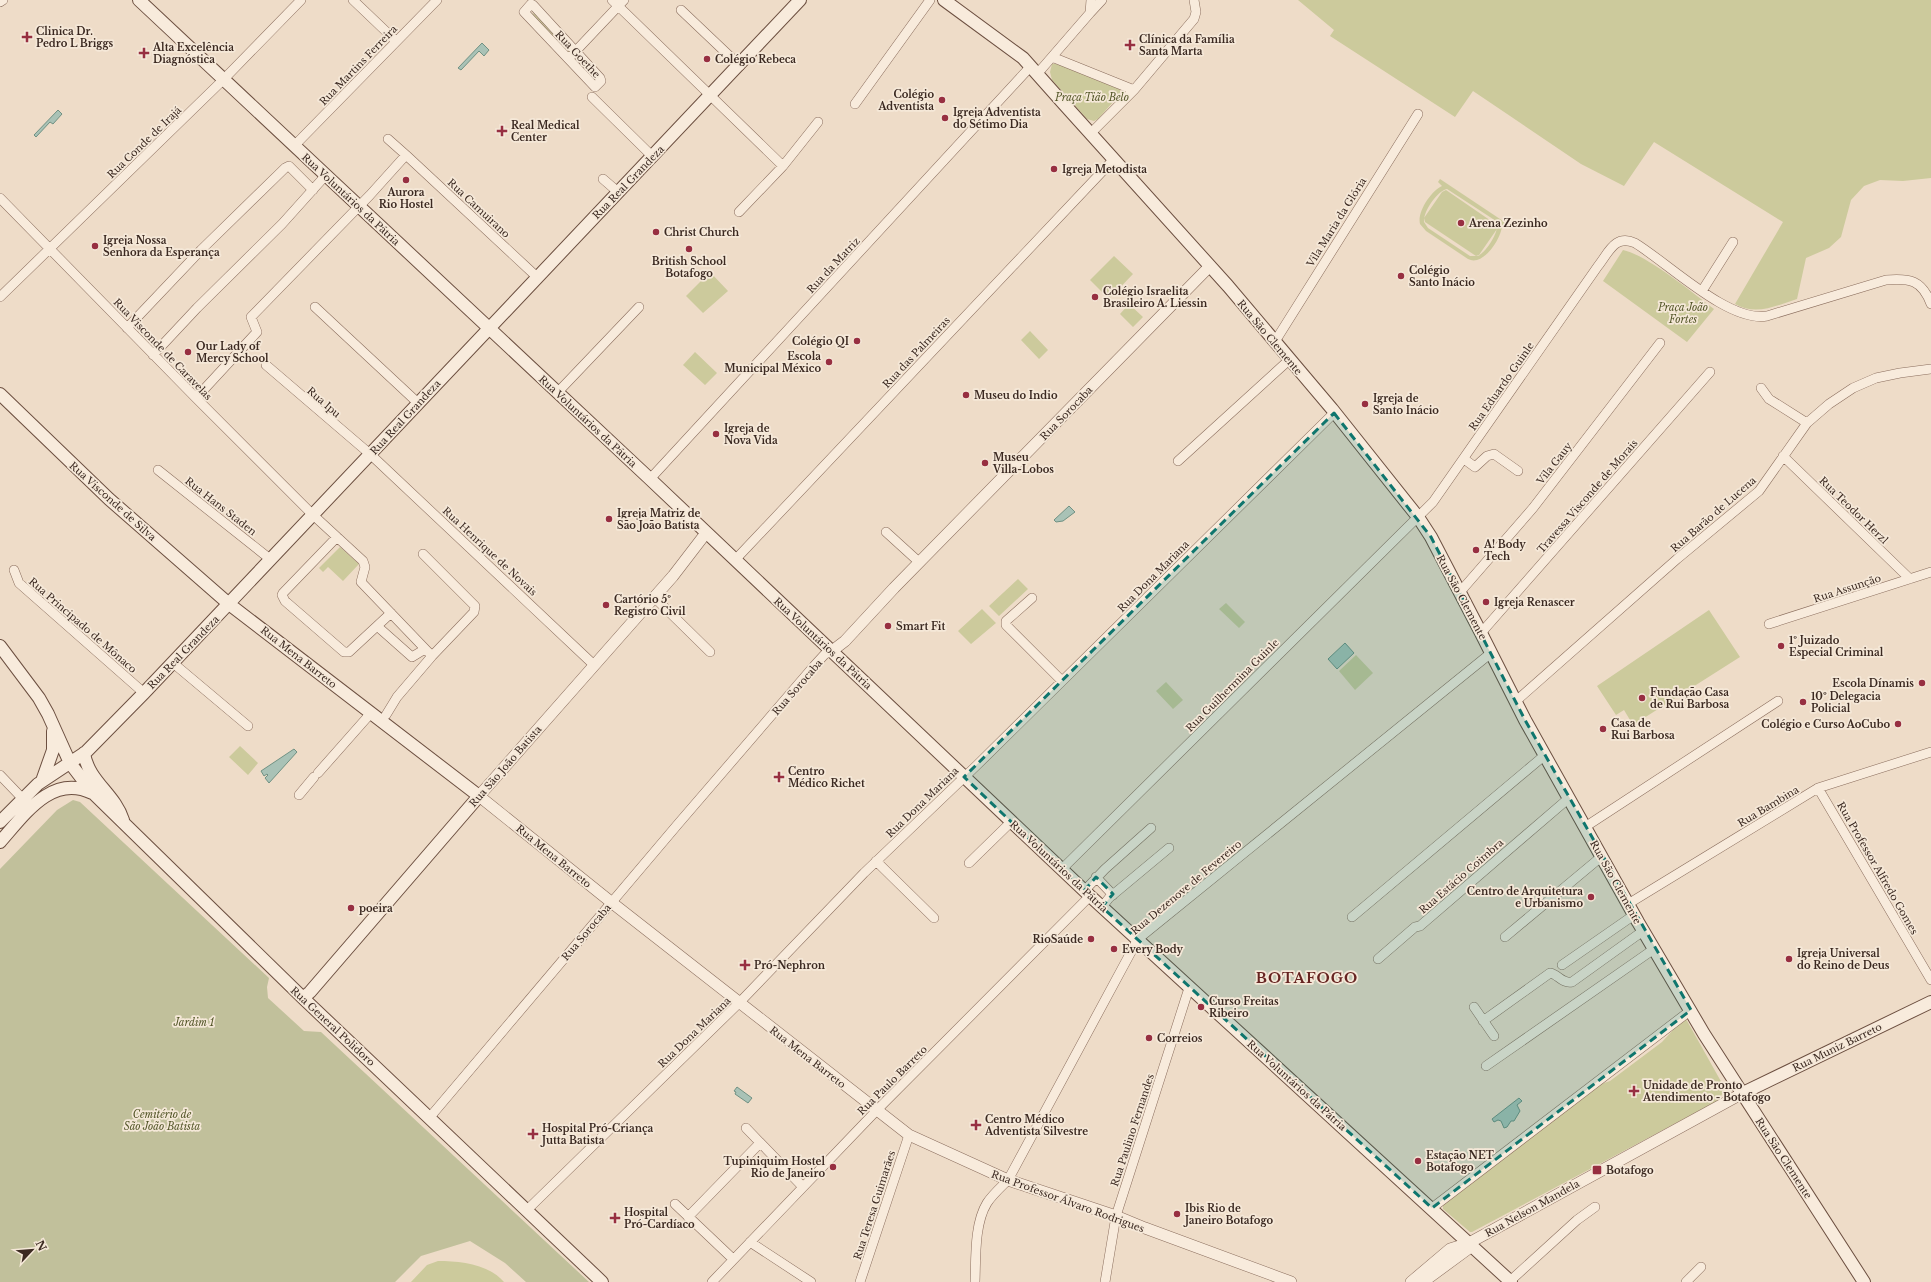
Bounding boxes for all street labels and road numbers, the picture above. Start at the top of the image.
street label: Rua Martins Ferreira [317,22,400,108]
street label: Rua Goethe [552,28,603,81]
street label: Rua Conde de Irajá [105,103,184,181]
street label: Rua Real Grandeza [590,142,667,222]
street label: Rua Voluntários da Pátria [299,151,403,248]
street label: Vila Maria da Glória [1303,175,1369,270]
street label: Rua Camuirano [445,176,513,241]
street label: Rua da Matriz [804,234,863,296]
street label: Rua Visconde de Caravelas [111,296,215,403]
street label: Rua São Clemente [1234,297,1305,378]
street label: Rua das Palmeiras [880,314,953,391]
street label: Rua Eduardo Guinle [1466,339,1537,433]
street label: Rua Voluntários da Pátria [536,373,640,470]
street label: Rua Real Grandeza [367,377,444,457]
street label: Rua Sorocaba [1037,383,1096,443]
street label: Rua Ipu [304,384,343,421]
street label: Travessa Visconde de Morais [1534,436,1641,556]
street label: Vila Gauy [1533,439,1575,488]
street label: Rua Visconde de Silva [67,459,159,544]
street label: Rua Hans Staden [182,474,259,538]
street label: Rua Barão de Lucena [1668,474,1759,555]
street label: Rua Teodor Herzl [1816,474,1891,547]
street label: Rua Henrique de Novais [440,504,540,599]
street label: Rua Dona Mariana [1115,537,1192,615]
street label: Rua São Clemente [1434,553,1490,642]
street label: Rua Assunção [1812,571,1883,606]
street label: Rua Principado de Mônaco [26,575,140,676]
street label: Rua Voluntários da Pátria [771,595,875,692]
street label: Rua Real Grandeza [145,612,222,692]
street label: Rua Mena Barreto [258,624,340,691]
street label: Rua Guilhermina Guinle [1183,636,1282,735]
street label: Rua Sorocaba [769,656,826,718]
street label: Rua São João Batista [466,723,545,810]
street label: Rua Dona Mariana [883,764,962,840]
street label: Rua Bambina [1735,783,1802,830]
street label: Rua Professor Alfredo Gomes [1834,800,1921,937]
street label: Rua Voluntários da Pátria [1007,818,1111,915]
street label: Rua Mena Barreto [513,822,594,891]
street label: Rua Estácio Coimbra [1416,836,1507,917]
street label: Rua Dezenove de Fevereiro [1128,837,1245,937]
street label: Rua São Clemente [1587,838,1644,927]
street label: Rua Sorocaba [559,901,614,963]
street label: Rua General Polidoro [288,984,378,1069]
street label: Rua Dona Mariana [655,994,734,1070]
street label: Rua Muniz Barreto [1790,1020,1884,1075]
street label: Rua Mena Barreto [767,1024,849,1091]
street label: Rua Voluntários da Pátria [1244,1037,1349,1134]
street label: Rua Paulo Barreto [855,1042,930,1118]
street label: Rua Paulino Fernandes [1108,1072,1157,1188]
street label: Rua São Clemente [1752,1115,1815,1202]
street label: Rua Teresa Guimarães [851,1148,898,1261]
street label: Rua Professor Álvaro Rodrigues [989,1167,1147,1235]
street label: Rua Nelson Mandela [1483,1177,1582,1240]

